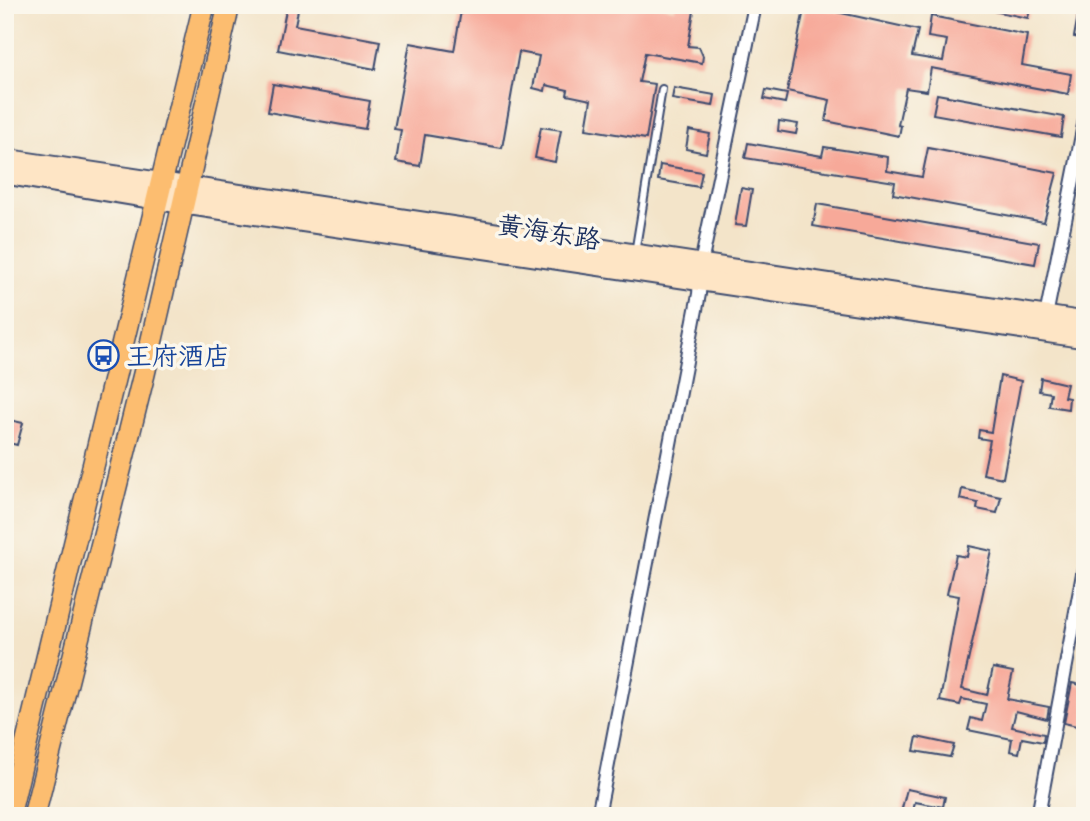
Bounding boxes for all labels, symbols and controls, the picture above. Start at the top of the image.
street label: 黄海东路 [495,206,603,257]
place label: 王府酒店 [126,338,230,373]
bus stop icon: 王府酒店 [86,339,120,373]

